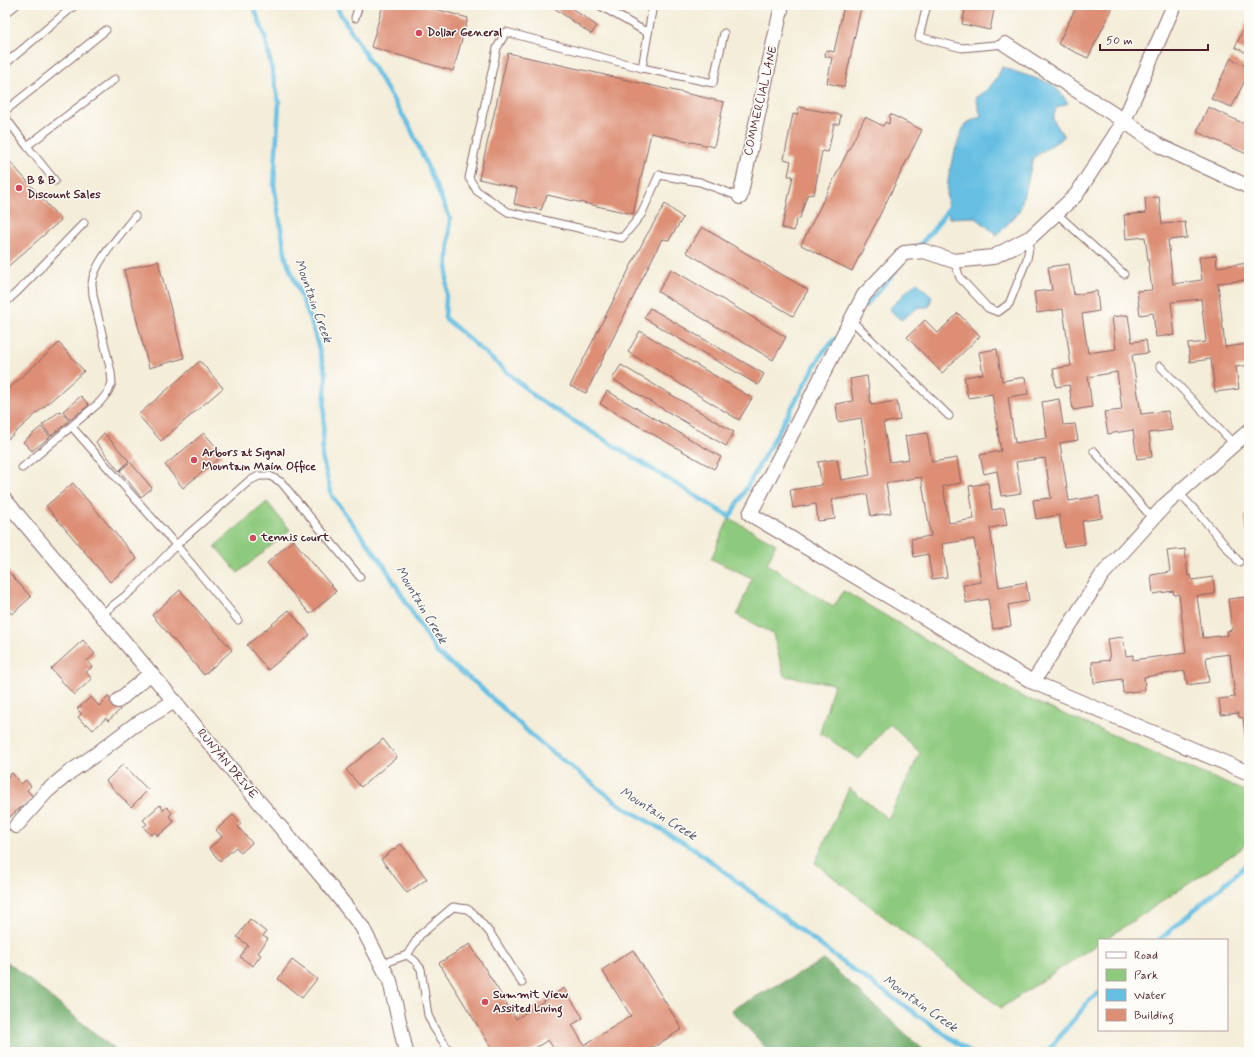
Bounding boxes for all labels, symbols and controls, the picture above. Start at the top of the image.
place label: Dollar General [427,25,502,41]
scale bar [1100,26,1208,52]
marker: Dollar General [414,28,424,38]
text: 50 m [1106,33,1133,49]
street label: COMMERCIAL LANE [741,44,781,157]
place label: B & B Discount Sales [27,173,101,203]
marker: B & B Discount Sales [14,183,24,193]
water label: Mountain Creek [290,257,336,346]
place label: Arbors at Signal Mountain Main Office [202,445,316,475]
marker: Arbors at Signal Mountain Main Office [189,455,199,465]
place label: tennis court [260,530,330,546]
marker: tennis court [248,533,258,543]
water label: Mountain Creek [391,563,452,648]
street label: RUNYAN DRIVE [193,726,261,803]
water label: Mountain Creek [616,784,701,845]
legend [1098,939,1228,1031]
text: Road [1134,948,1158,964]
text: Park [1134,968,1158,984]
water label: Mountain Creek [879,972,962,1037]
place label: Summit View Assited Living [493,987,569,1018]
text: Water [1134,988,1166,1004]
marker: Summit View Assited Living [480,997,490,1007]
text: Building [1134,1008,1174,1025]

